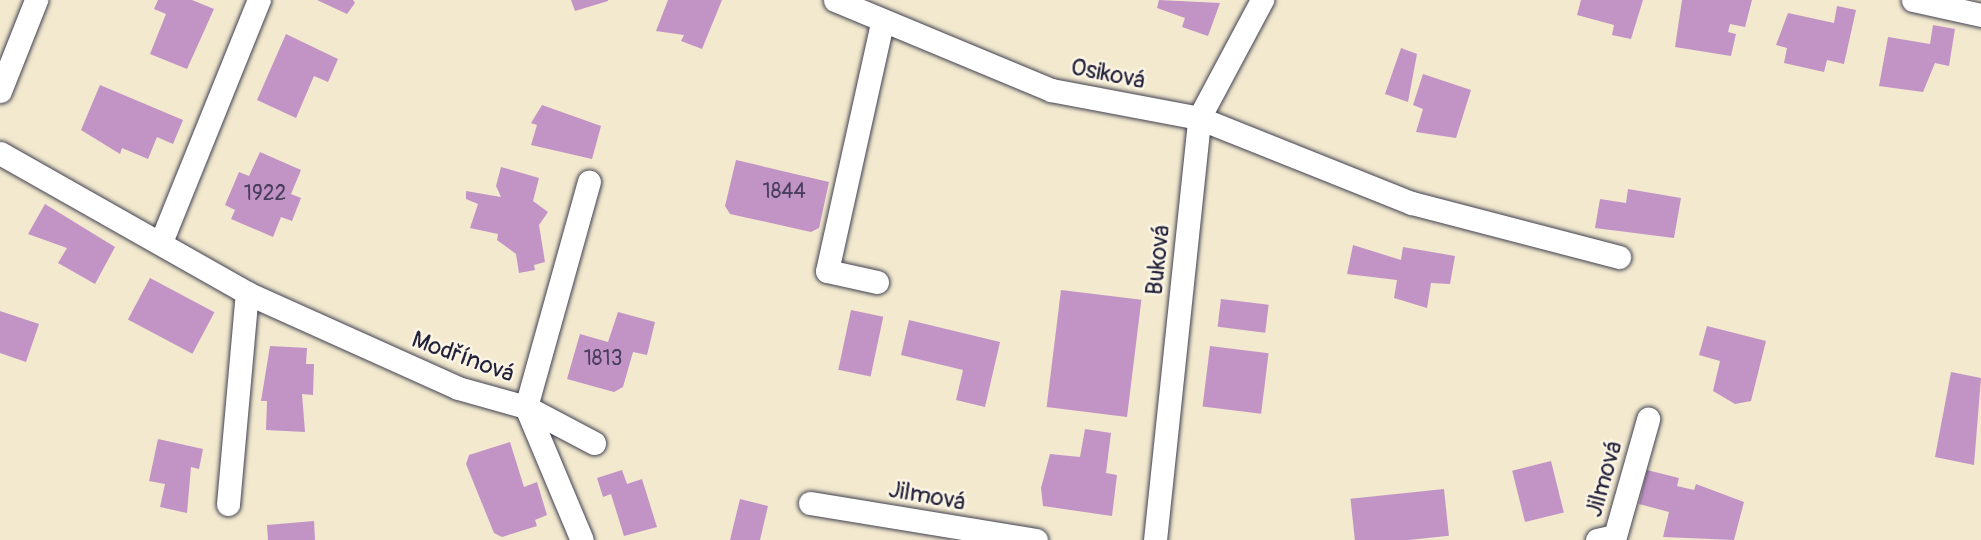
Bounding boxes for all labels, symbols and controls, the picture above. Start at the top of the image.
street label: Osiková [1068,53,1148,95]
house number: 1844 [762,179,806,205]
house number: 1922 [244,181,286,207]
street label: Buková [1140,223,1176,297]
street label: Modřínová [408,325,518,389]
house number: 1813 [584,346,622,372]
street label: Jilmová [1579,438,1629,520]
street label: Jilmová [886,475,968,517]

